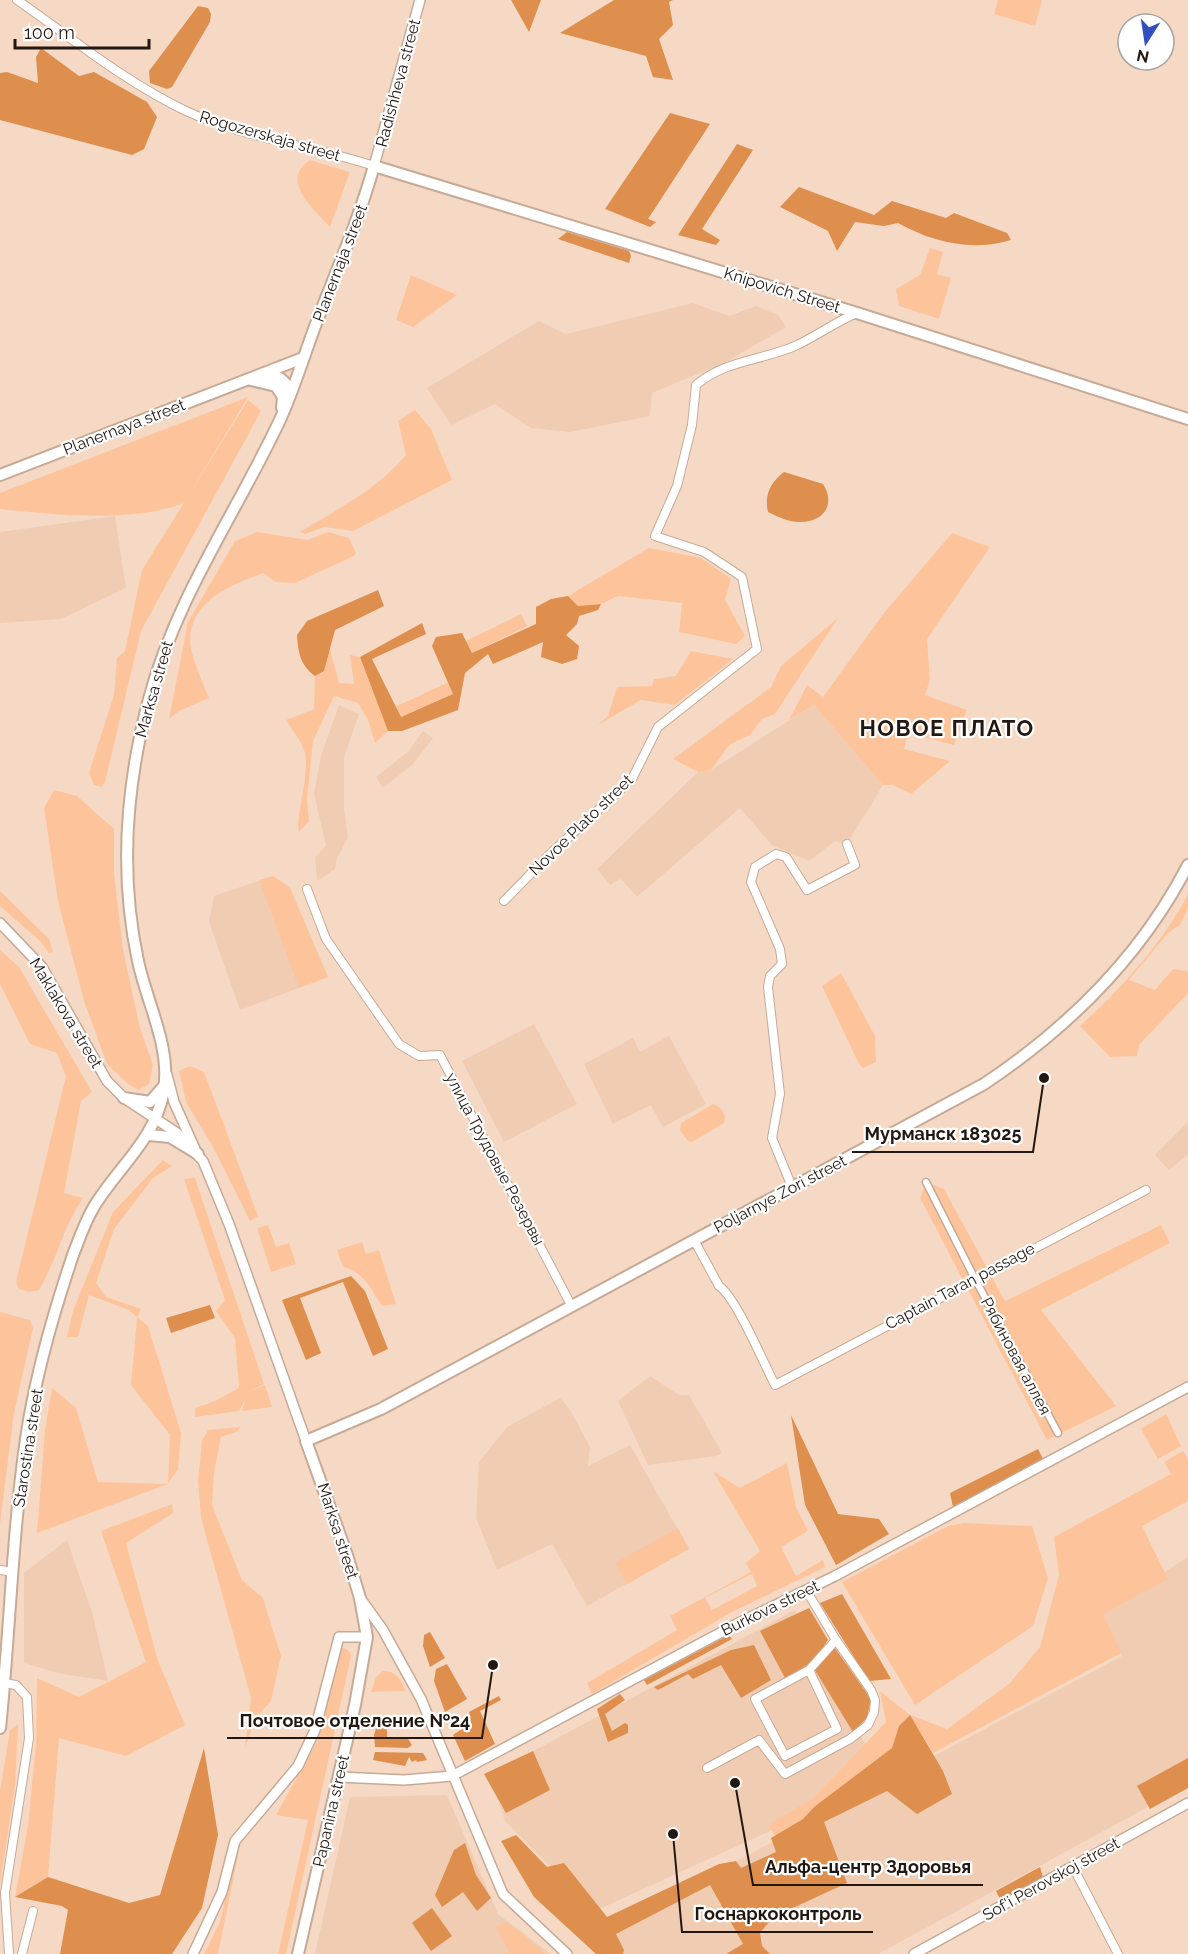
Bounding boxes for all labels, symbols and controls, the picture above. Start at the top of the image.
scale bar [15,12,148,50]
north arrow [1116,12,1176,72]
street label: Radishheva street [372,16,424,149]
text: 100 m [24,22,75,43]
text: N [1135,46,1151,67]
street label: Rogozerskaja street [197,107,343,165]
street label: Planernaja street [309,201,371,324]
street label: Knipovich Street [721,263,843,317]
street label: Planernaya street [60,395,188,459]
street label: Marksa street [131,638,177,740]
district label: НОВОЕ ПЛАТО [859,715,1035,741]
street label: Novoe Plato street [525,770,637,879]
street label: Maklakova street [26,954,107,1072]
street label: улица Трудовые Резервы [441,1070,549,1248]
callout: Мурманск 183025 [852,1116,1033,1152]
text: Мурманск 183025 [865,1123,1021,1144]
street label: Poljarnye Zori street [710,1151,850,1237]
street label: Captain Taran passage [882,1239,1038,1333]
street label: Рябиновая аллея [977,1294,1055,1418]
street label: Starostina street [9,1387,47,1509]
street label: Marksa street [314,1481,363,1582]
street label: Burkova street [718,1576,823,1640]
callout: Почтовое отделение №24 [227,1702,482,1738]
text: Почтовое отделение №24 [240,1710,470,1731]
street label: Papanina street [309,1752,353,1869]
street label: Sof'i Perovskoj street [979,1833,1123,1925]
callout: Альфа-центр Здоровья [753,1849,983,1885]
text: Альфа-центр Здоровья [765,1856,971,1877]
callout: Госнаркоконтроль [682,1896,873,1932]
text: Госнаркоконтроль [694,1903,862,1924]

